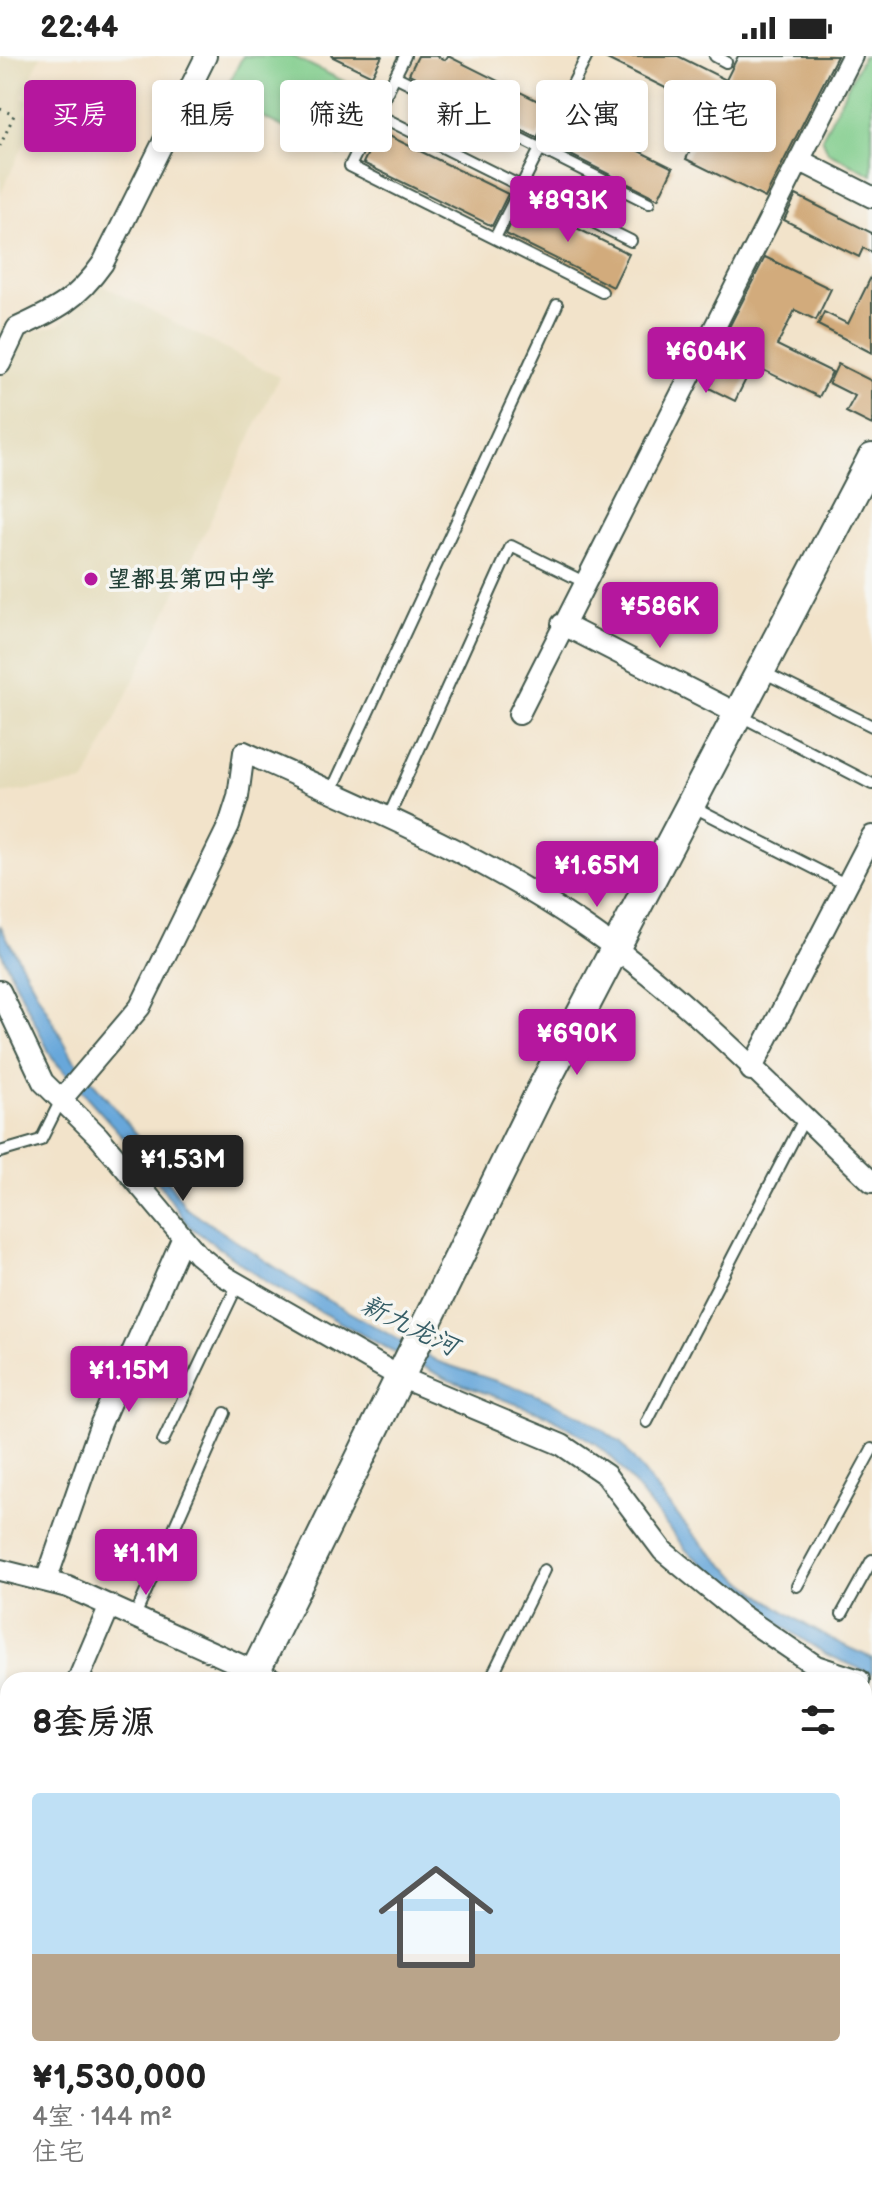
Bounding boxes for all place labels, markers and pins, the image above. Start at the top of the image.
pin: ¥893K [512,176,624,244]
pin: ¥604K [650,327,762,395]
place label: 望都县第四中学 [107,565,275,594]
marker: 望都县第四中学 [82,570,100,588]
pin: ¥586K [604,582,716,650]
pin: ¥1.65M [532,841,662,909]
pin: ¥690K [521,1009,633,1077]
pin: ¥1.53M [118,1135,248,1203]
pin: ¥1.15M [64,1346,194,1414]
pin: ¥1.1M [90,1529,202,1597]

